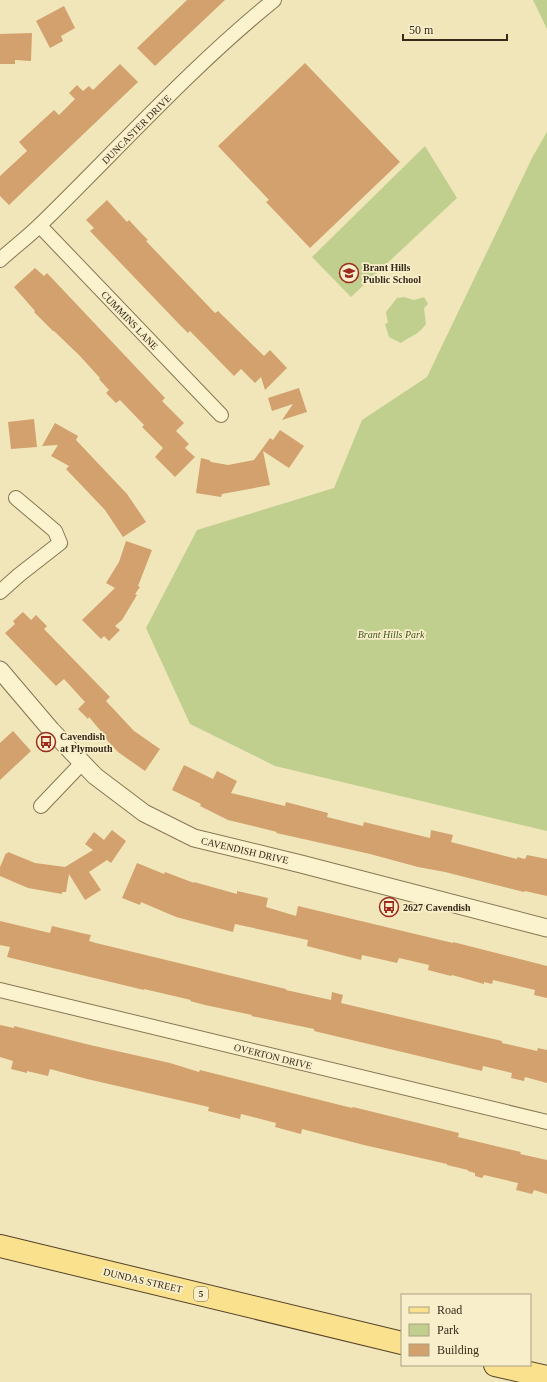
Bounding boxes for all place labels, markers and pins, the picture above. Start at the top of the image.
school or university icon: Brant Hills Public School [338,262,360,284]
place label: Brant Hills Public School [363,262,421,285]
bus stop icon: Cavendish at Plymouth [35,731,57,753]
place label: Cavendish at Plymouth [60,731,113,754]
bus stop icon: 2627 Cavendish [378,896,400,918]
place label: 2627 Cavendish [403,902,471,913]

